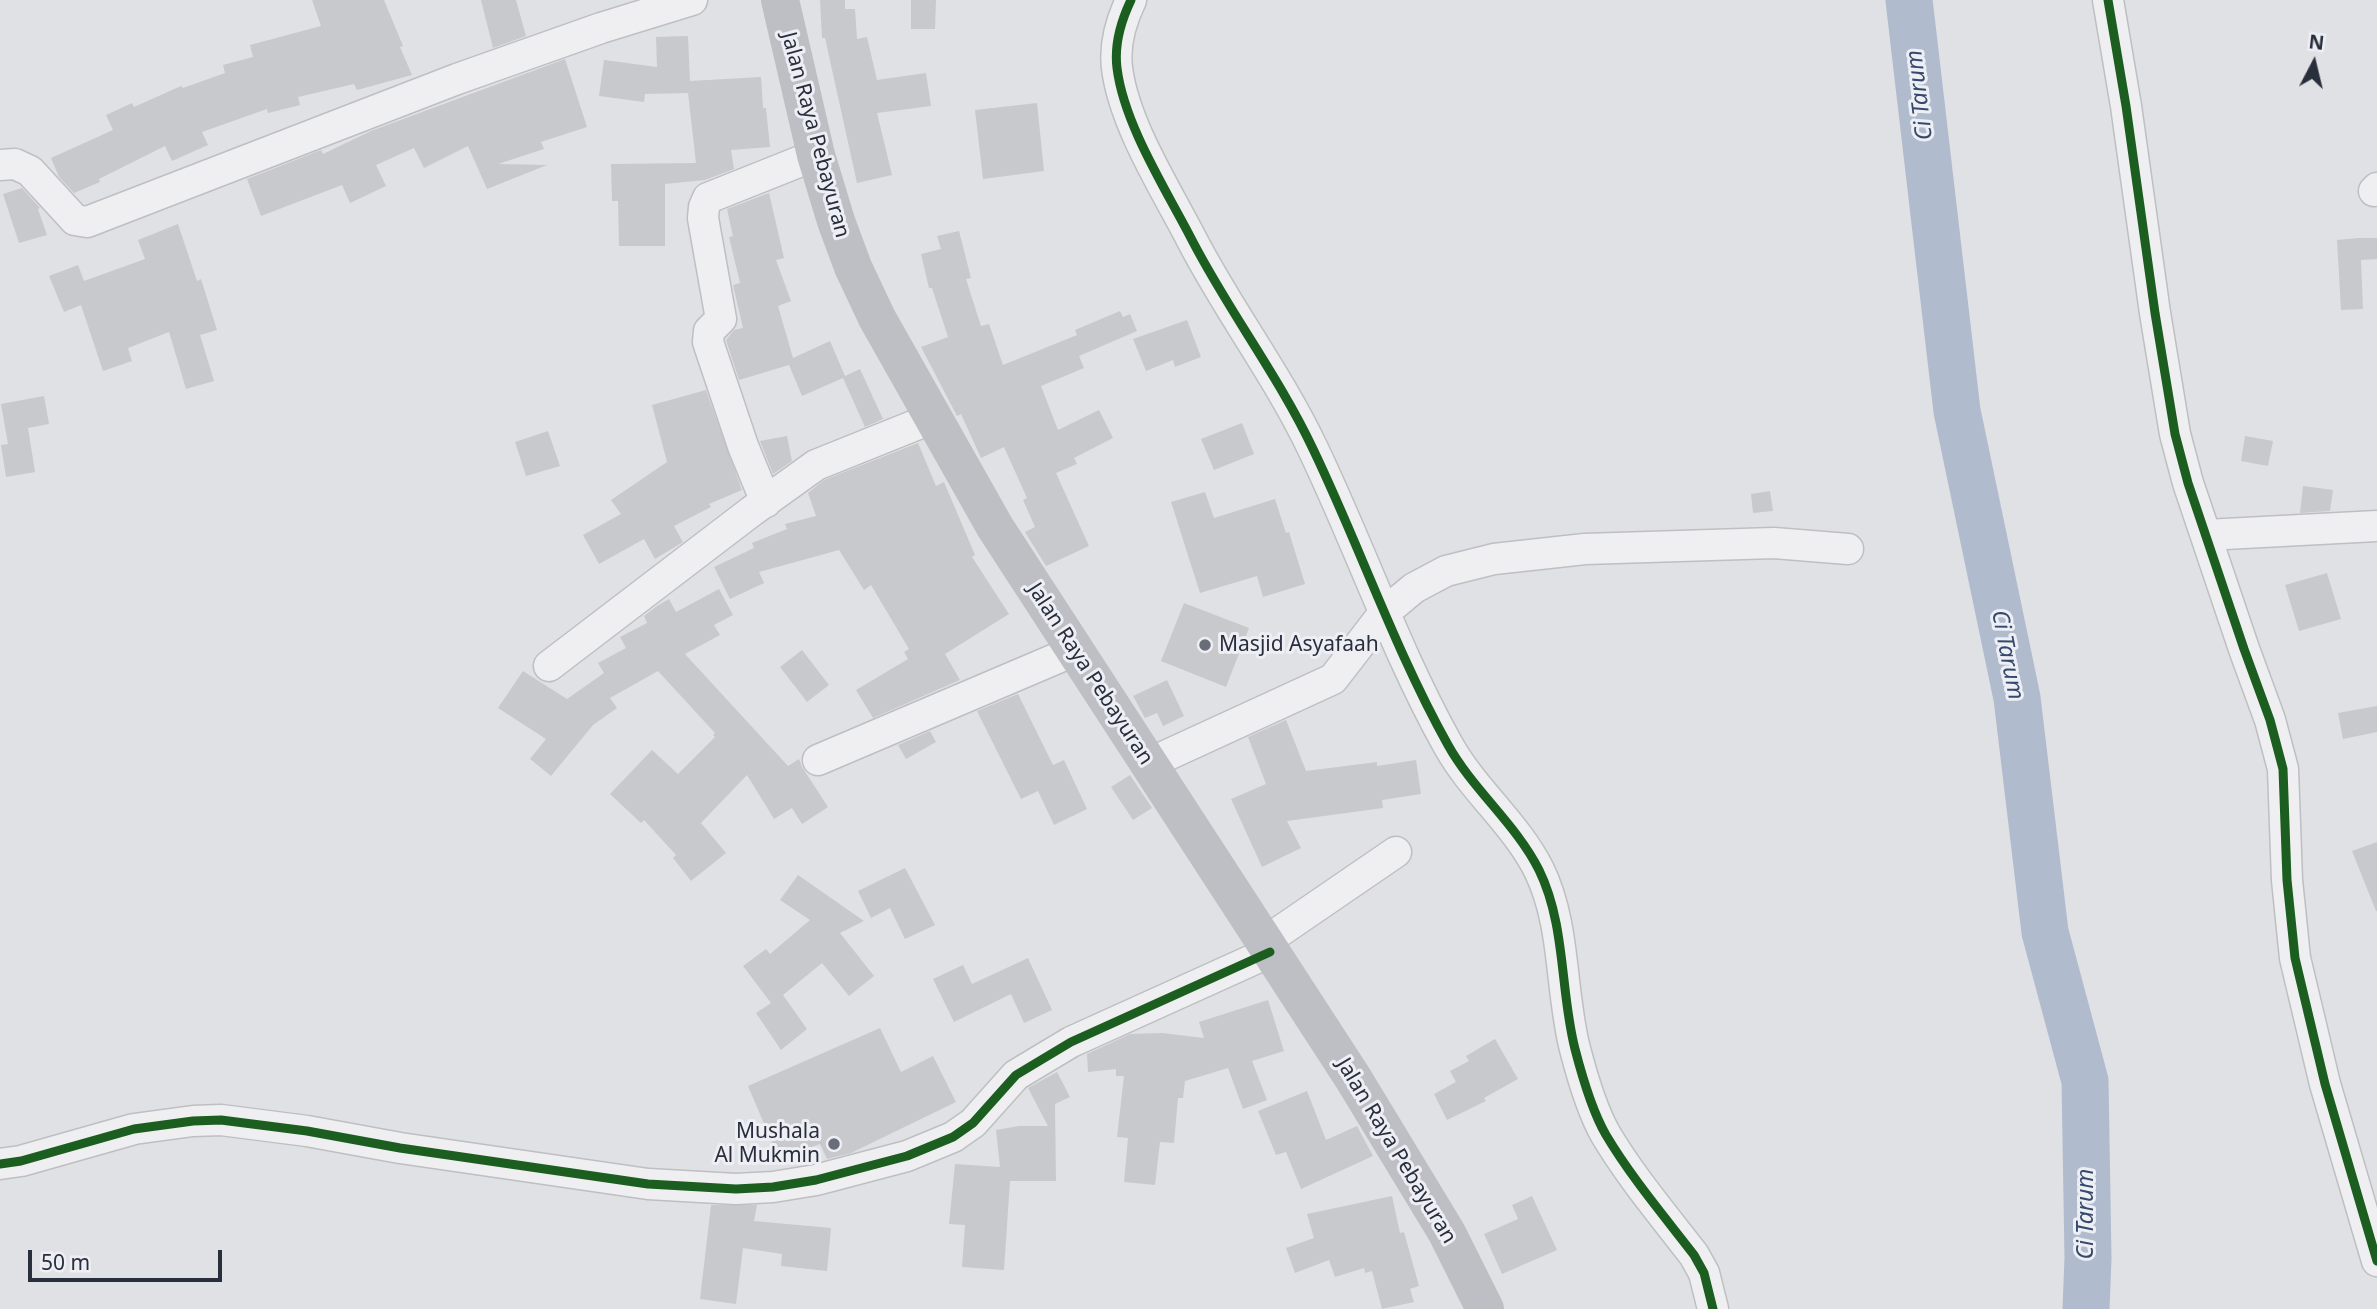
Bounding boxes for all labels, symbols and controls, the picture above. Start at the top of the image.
north arrow [2279,28,2349,98]
text: N [2307,28,2326,56]
street label: Jalan Raya Pebayuran [775,29,855,241]
water label: Ci Tarum [1901,48,1939,142]
street label: Jalan Raya Pebayuran [1022,578,1158,770]
water label: Ci Tarum [1985,608,2029,702]
place label: Masjid Asyafaah [1219,632,1379,658]
marker: Masjid Asyafaah [1197,637,1213,653]
street label: Jalan Raya Pebayuran [1331,1054,1461,1248]
place label: Mushala Al Mukmin [714,1119,820,1169]
marker: Mushala Al Mukmin [826,1136,842,1152]
water label: Ci Tarum [2072,1169,2100,1259]
scale bar [32,1236,226,1280]
text: 50 m [41,1248,90,1276]

